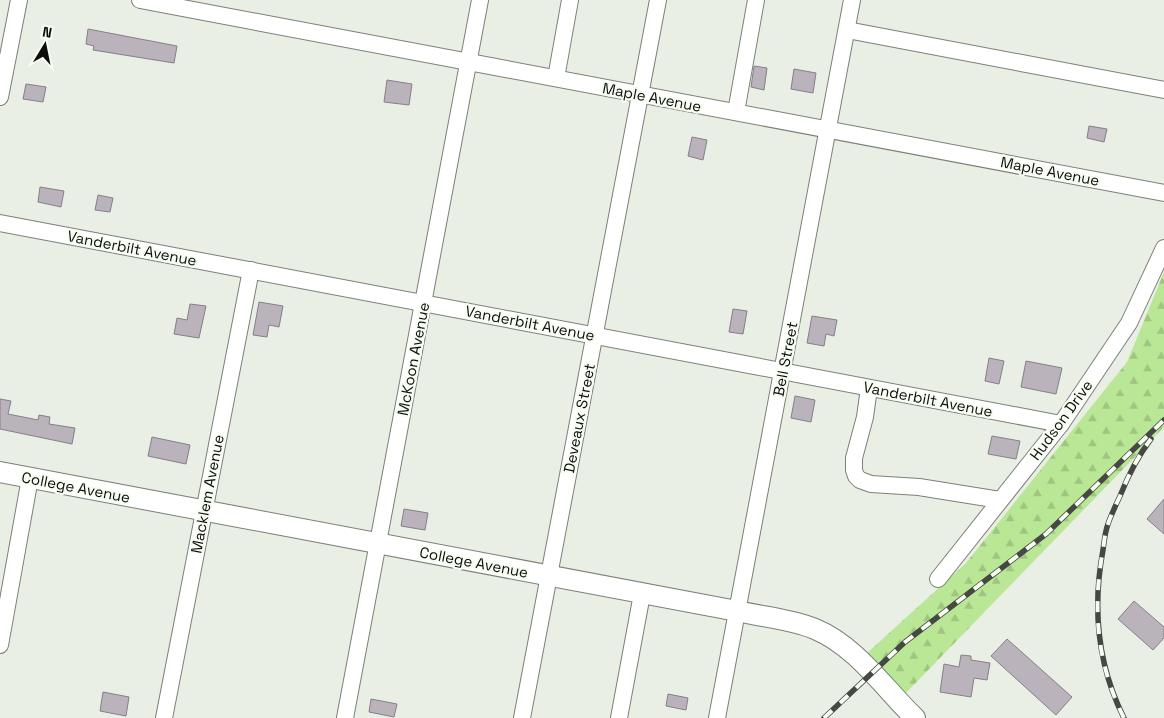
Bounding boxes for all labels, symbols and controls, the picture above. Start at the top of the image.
north arrow [20,20,70,70]
text: N [41,23,53,42]
street label: Maple Avenue [601,78,703,116]
street label: Maple Avenue [999,152,1101,190]
street label: Vanderbilt Avenue [66,226,198,270]
street label: McKoon Avenue [393,301,433,417]
street label: Vanderbilt Avenue [464,301,596,345]
street label: Bell Street [768,320,802,398]
street label: Deveaux Street [559,361,599,474]
street label: Hudson Drive [1025,376,1097,464]
street label: Vanderbilt Avenue [862,377,994,421]
street label: Macklem Avenue [186,433,228,555]
street label: College Avenue [20,467,132,507]
street label: College Avenue [418,542,530,582]

